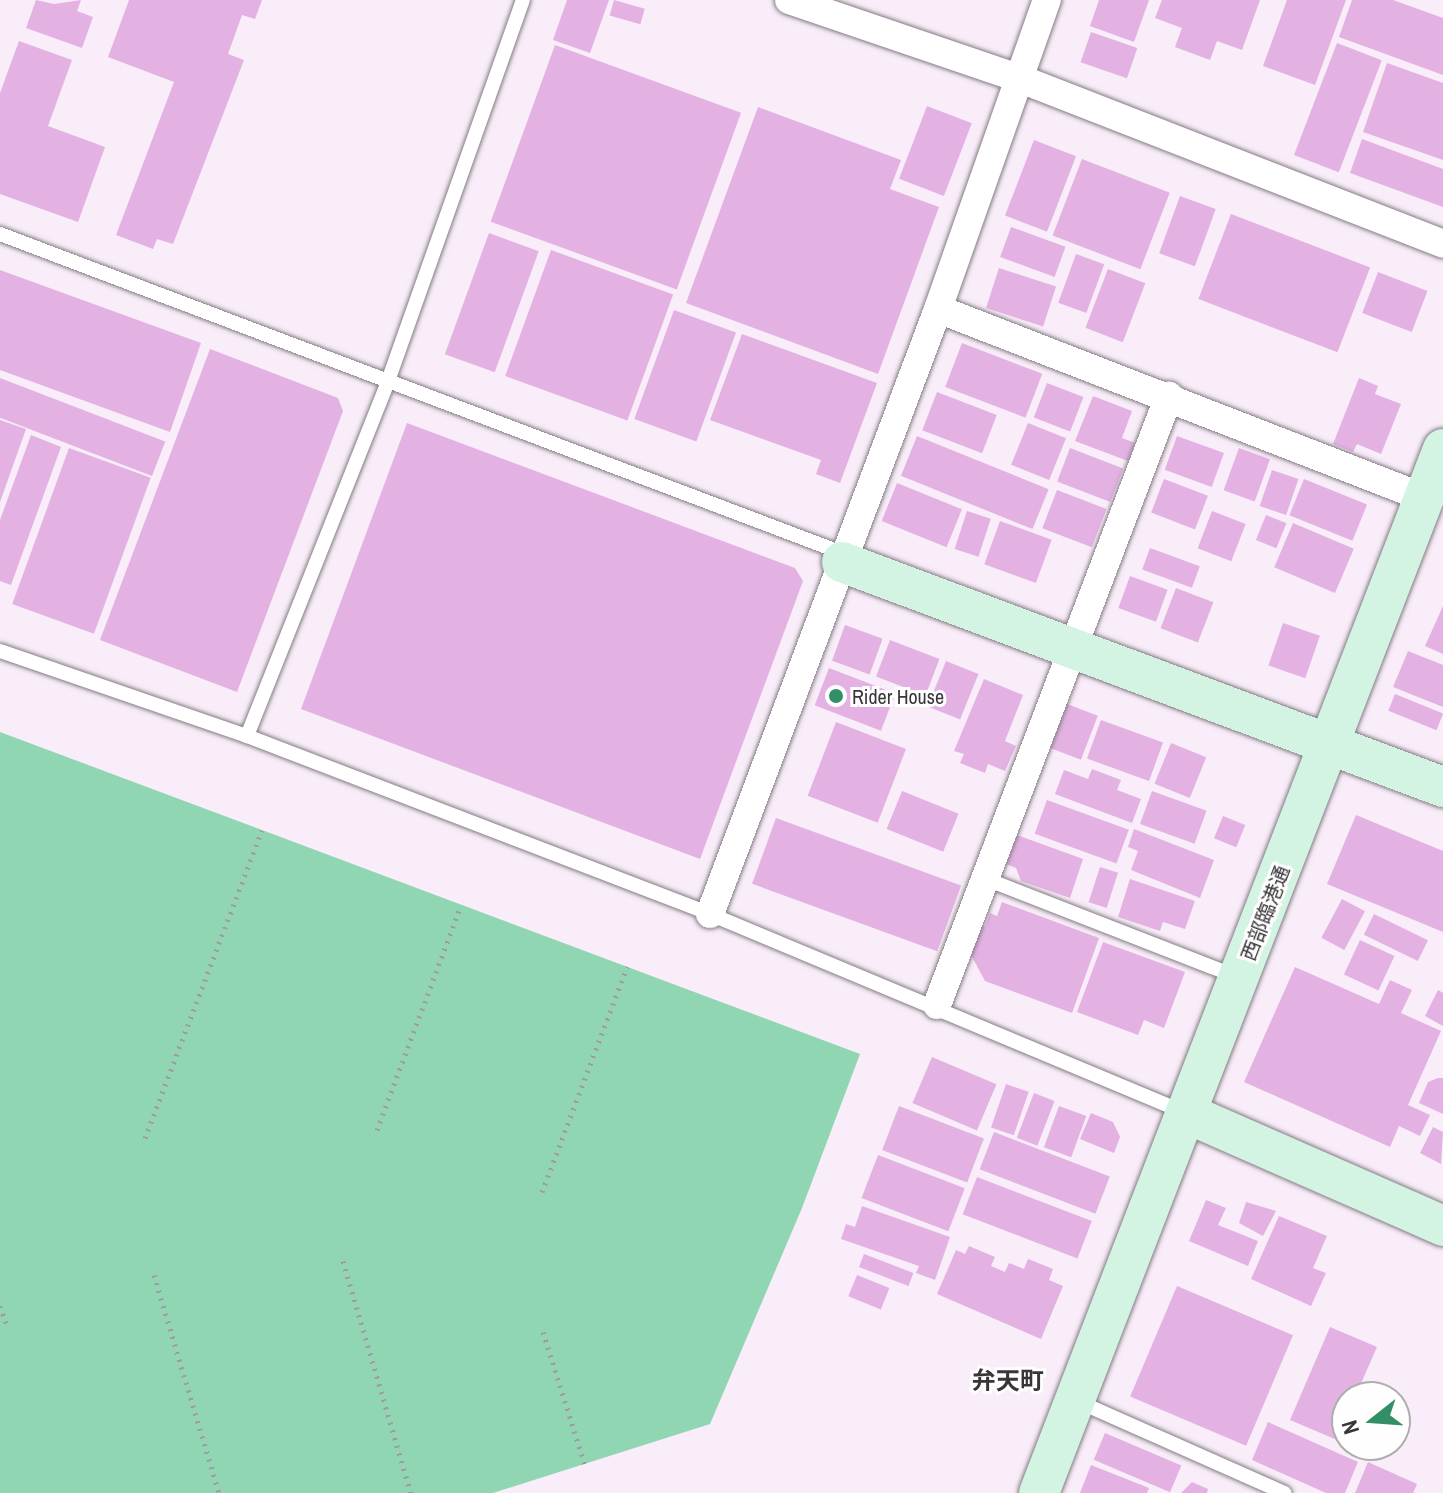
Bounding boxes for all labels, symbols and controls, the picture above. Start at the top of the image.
place label: Rider House [852,684,944,708]
marker: Rider House [827,687,845,705]
street label: 西部臨港通 [1236,862,1294,964]
district label: 弁天町 [972,1367,1044,1395]
north arrow [1331,1381,1411,1461]
text: N [1334,1417,1366,1438]

